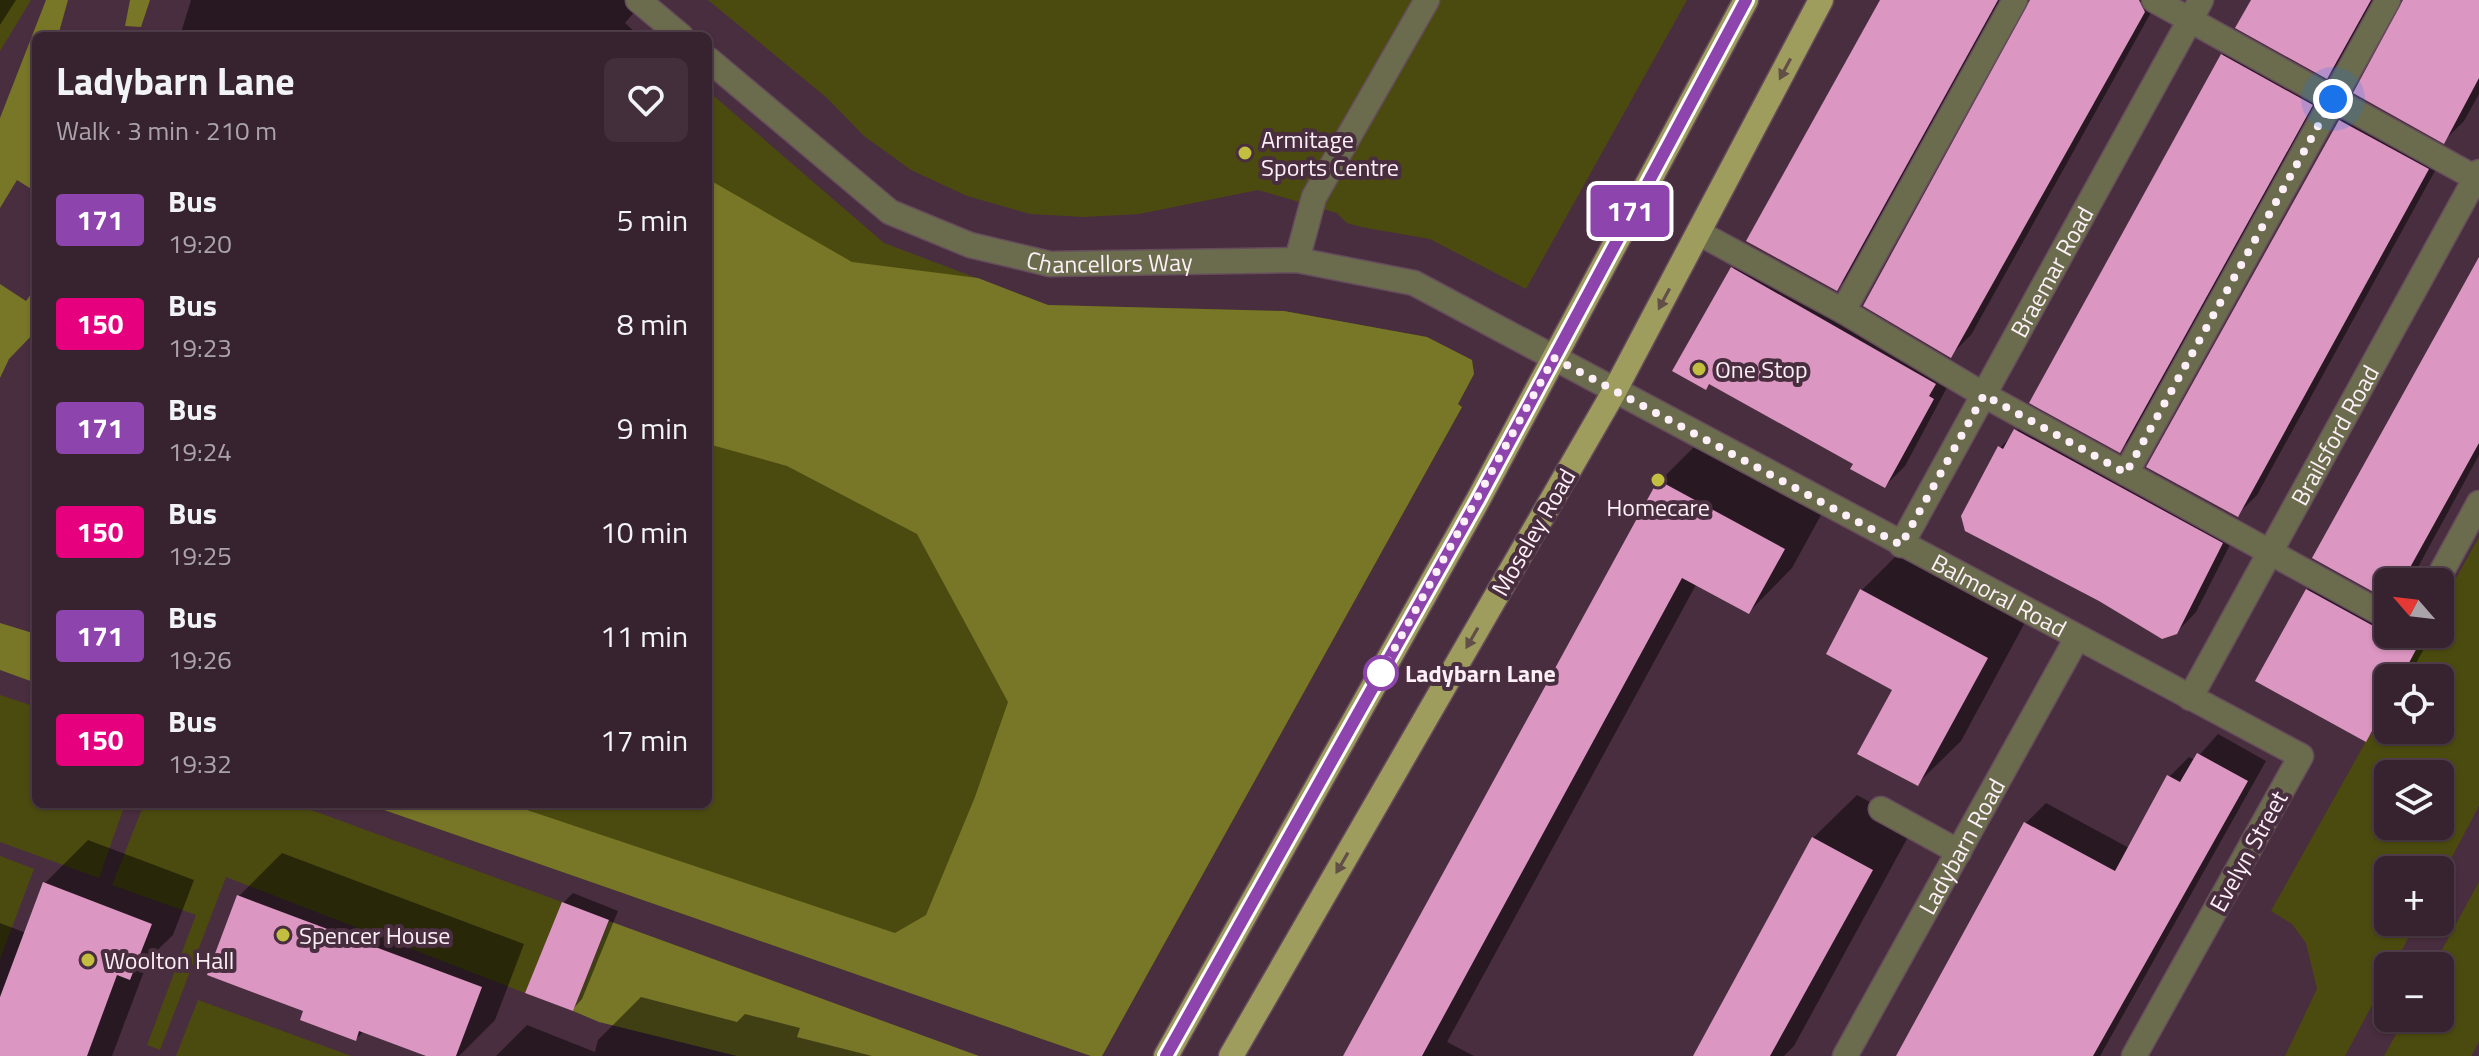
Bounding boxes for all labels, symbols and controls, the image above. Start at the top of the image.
text: Ladybarn Lane [56,52,295,110]
button: heart [604,58,688,142]
one-way arrow [1778,58,1792,80]
your location [2313,79,2353,119]
text: Walk · 3 min · 210 m [56,111,277,150]
place label: Armitage Sports Centre [1261,121,1399,185]
marker: Armitage Sports Centre [1236,144,1254,162]
text: Bus [168,178,217,224]
line badge: 171 [1584,185,1676,237]
text: 171 [1606,189,1654,232]
text: 5 min [617,197,688,243]
text: 171 [76,198,124,241]
street label: Braemar Road [2001,199,2102,344]
text: 19:20 [168,224,232,263]
street label: Chancellors Way [1023,241,1193,282]
text: Bus [168,282,217,328]
one-way arrow [1657,288,1671,311]
text: 8 min [617,301,688,347]
text: 150 [76,302,124,345]
text: 19:23 [168,328,232,367]
place label: One Stop [1715,351,1808,387]
street label: Brailsford Road [2281,358,2388,512]
marker: One Stop [1690,360,1708,378]
text: Bus [168,386,217,432]
text: 9 min [617,405,688,451]
text: 171 [76,406,124,449]
text: 19:24 [168,432,232,471]
street label: Moseley Road [1482,461,1584,603]
marker: Homecare [1649,471,1667,489]
place label: Homecare [1606,489,1710,525]
text: Bus [168,490,217,536]
text: 10 min [600,509,688,555]
text: 150 [76,510,124,553]
text: 19:25 [168,536,232,575]
street label: Balmoral Road [1925,544,2073,646]
north arrow [2374,568,2454,648]
map controls [2374,568,2454,1032]
text: Bus [168,594,217,640]
text: 11 min [600,613,688,659]
text: 171 [76,614,124,657]
one-way arrow [1465,627,1479,649]
text: 19:26 [168,640,232,679]
place label: Ladybarn Lane [1405,655,1556,691]
marker: Ladybarn Lane [1364,656,1398,690]
button: locate [2374,664,2454,744]
text: Bus [168,698,217,744]
text: 17 min [600,717,688,763]
text: 150 [76,718,124,761]
text: 19:32 [168,744,232,783]
button: layers [2374,760,2454,840]
street label: Ladybarn Road [1909,771,2014,921]
street label: Evelyn Street [2200,783,2296,918]
one-way arrow [1335,852,1349,874]
button: + [2374,856,2454,936]
place label: Spencer House [299,917,450,953]
marker: Spencer House [274,926,292,944]
place label: Woolton Hall [104,942,234,978]
marker: Woolton Hall [79,951,97,969]
button: − [2374,952,2454,1032]

